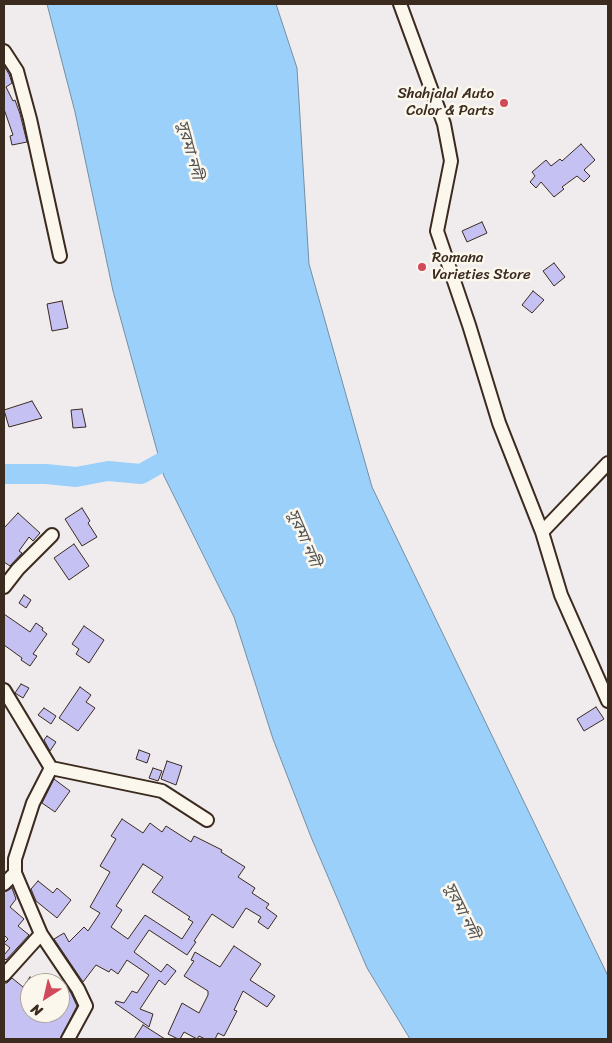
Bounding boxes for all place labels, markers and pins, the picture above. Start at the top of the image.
place label: Shahjalal Auto Color & Parts [397,85,494,120]
marker: Shahjalal Auto Color & Parts [498,97,510,109]
place label: Romana Varieties Store [432,249,531,284]
marker: Romana Varieties Store [416,261,428,273]

